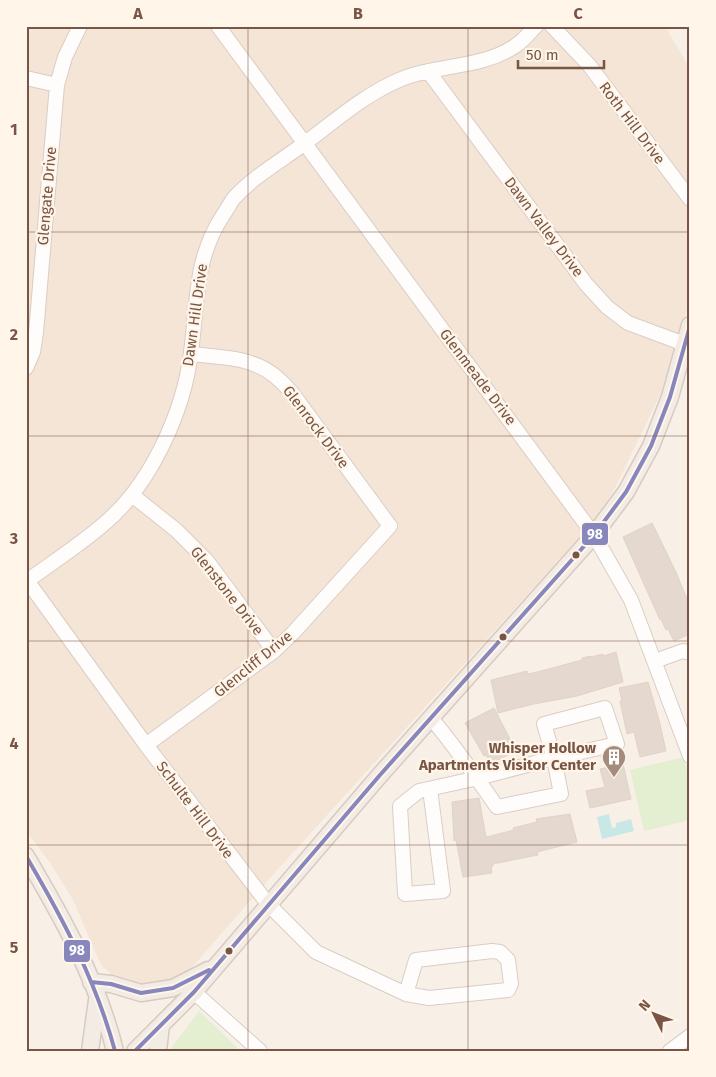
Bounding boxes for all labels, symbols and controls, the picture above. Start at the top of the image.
text: A [132,4,143,23]
text: B [353,4,363,23]
text: C [573,4,583,23]
scale bar [518,38,605,70]
text: 50 m [526,46,559,64]
street label: Roth Hill Drive [595,78,669,168]
text: 1 [10,120,18,139]
street label: Glengate Drive [34,146,60,246]
street label: Dawn Valley Drive [501,174,587,280]
street label: Dawn Hill Drive [179,263,211,367]
text: 2 [10,325,18,344]
street label: Glenmeade Drive [436,325,520,429]
street label: Glenrock Drive [279,382,353,472]
line badge: 98 [581,522,609,546]
text: 98 [587,526,603,543]
text: 3 [9,529,18,548]
street label: Glenstone Drive [187,543,267,639]
unlabelled marker [571,550,581,560]
street label: Glencliff Drive [210,627,296,701]
unlabelled marker [498,632,508,642]
text: 4 [9,734,19,753]
place label: Whisper Hollow Apartments Visitor Center [418,739,597,774]
building icon: Whisper Hollow Apartments Visitor Center [601,744,627,778]
street label: Schulte Hill Drive [153,758,237,862]
text: 5 [10,938,19,957]
line badge: 98 [63,939,91,963]
text: 98 [69,942,85,959]
unlabelled marker [224,946,234,956]
north arrow [628,990,678,1040]
text: N [635,996,654,1015]

